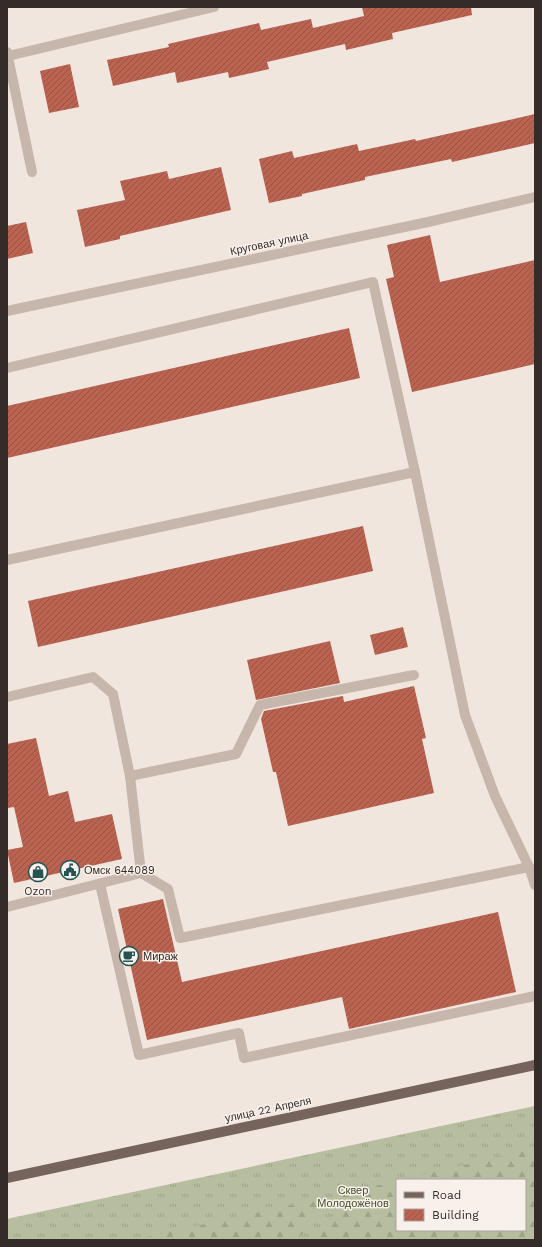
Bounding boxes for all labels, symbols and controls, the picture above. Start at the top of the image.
street label: Круговая улица [229,229,310,258]
public building icon: Омск 644089 [59,859,81,881]
shop icon: Ozon [27,861,49,883]
place label: Омск 644089 [84,864,155,877]
place label: Ozon [24,885,52,898]
cafe icon: Мираж [118,945,140,967]
place label: Мираж [143,950,179,963]
street label: улица 22 Апреля [224,1094,313,1125]
legend [396,1179,526,1231]
park label: Сквер Молодожёнов [317,1184,389,1210]
text: Road [432,1188,461,1202]
text: Building [432,1208,479,1222]

